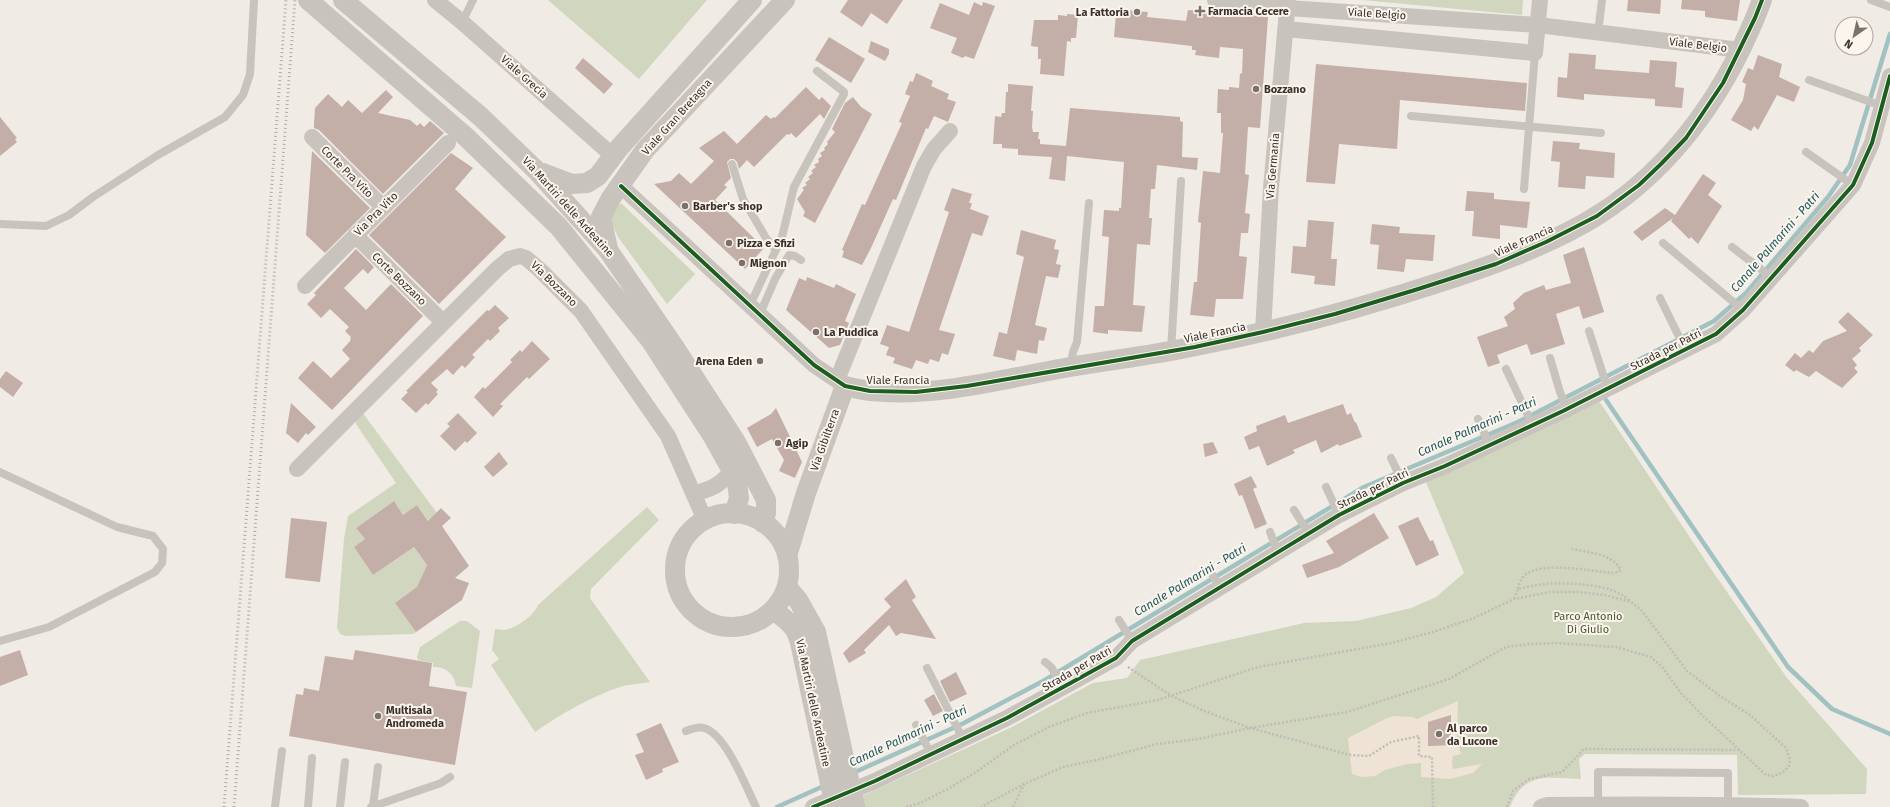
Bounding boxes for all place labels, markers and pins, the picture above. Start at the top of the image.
place label: Farmacia Cecere [1208,5,1289,18]
place label: La Fattoria [1076,6,1129,19]
marker: Farmacia Cecere [1195,6,1205,16]
marker: La Fattoria [1132,7,1142,17]
place label: Bozzano [1264,83,1306,96]
marker: Bozzano [1251,84,1261,94]
place label: Barber's shop [693,200,763,213]
marker: Barber's shop [680,201,690,211]
place label: Pizza e Sfizi [737,237,795,250]
marker: Pizza e Sfizi [724,238,734,248]
place label: Mignon [750,257,787,270]
marker: Mignon [737,258,747,268]
place label: La Puddica [824,326,878,339]
marker: La Puddica [811,327,821,337]
place label: Arena Eden [695,355,752,368]
marker: Arena Eden [755,356,765,366]
place label: Agip [785,437,809,450]
marker: Agip [773,438,783,448]
place label: Multisala Andromeda [385,704,444,730]
marker: Multisala Andromeda [373,711,383,721]
place label: Al parco da Lucone [1446,722,1498,748]
marker: Al parco da Lucone [1434,729,1444,739]

